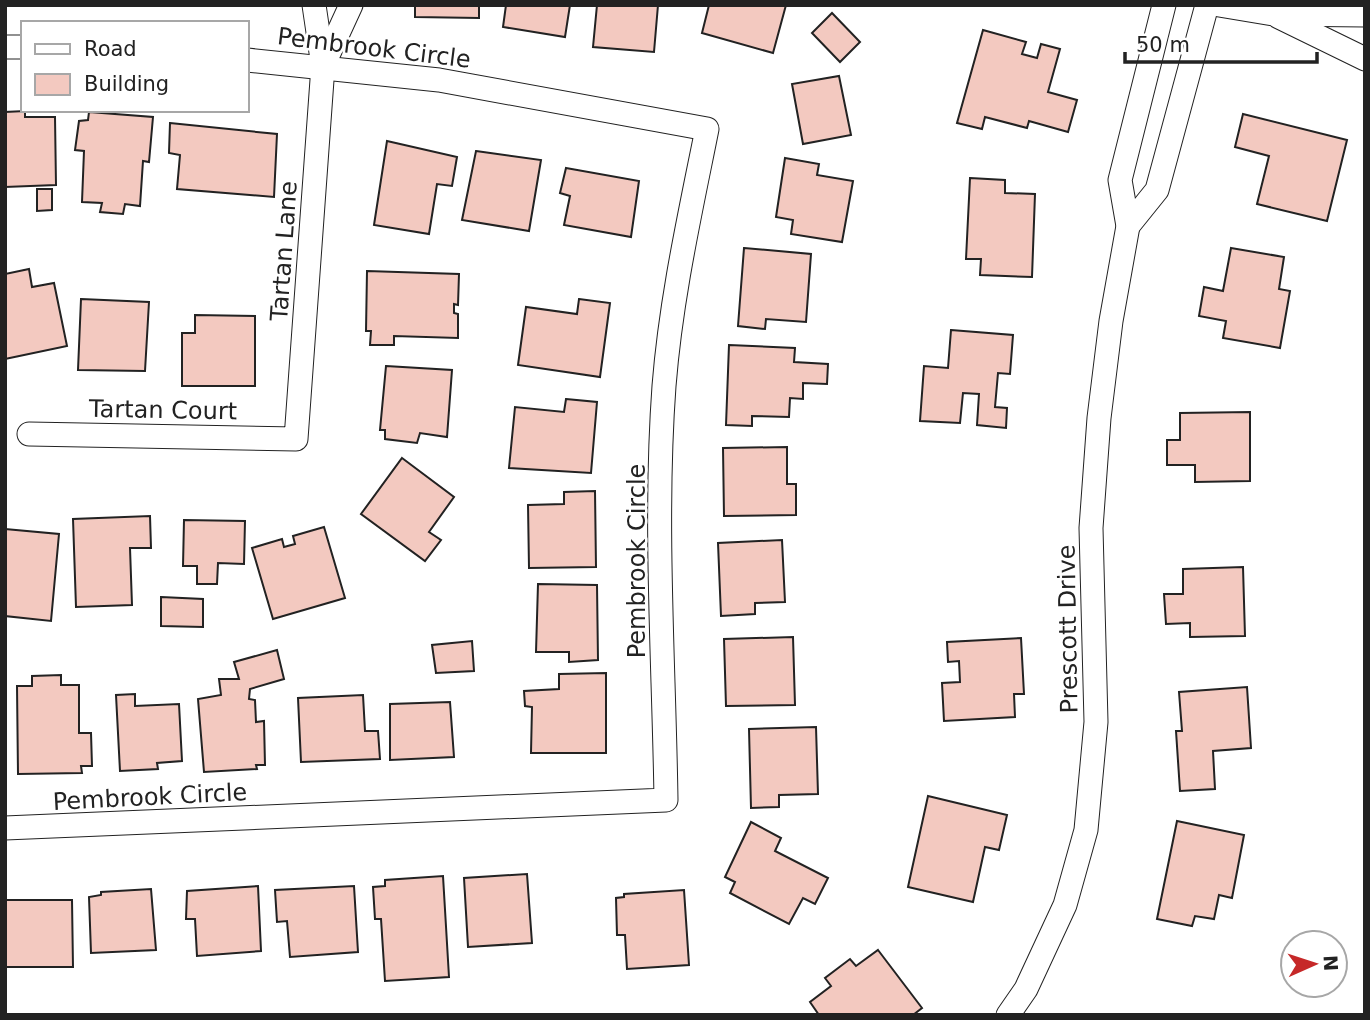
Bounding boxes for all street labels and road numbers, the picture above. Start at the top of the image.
street label: Pembrook Circle [276,22,472,74]
street label: Tartan Lane [265,180,303,323]
street label: Tartan Court [88,395,237,425]
street label: Pembrook Circle [623,464,651,658]
street label: Prescott Drive [1053,544,1083,714]
street label: Pembrook Circle [52,778,248,816]

